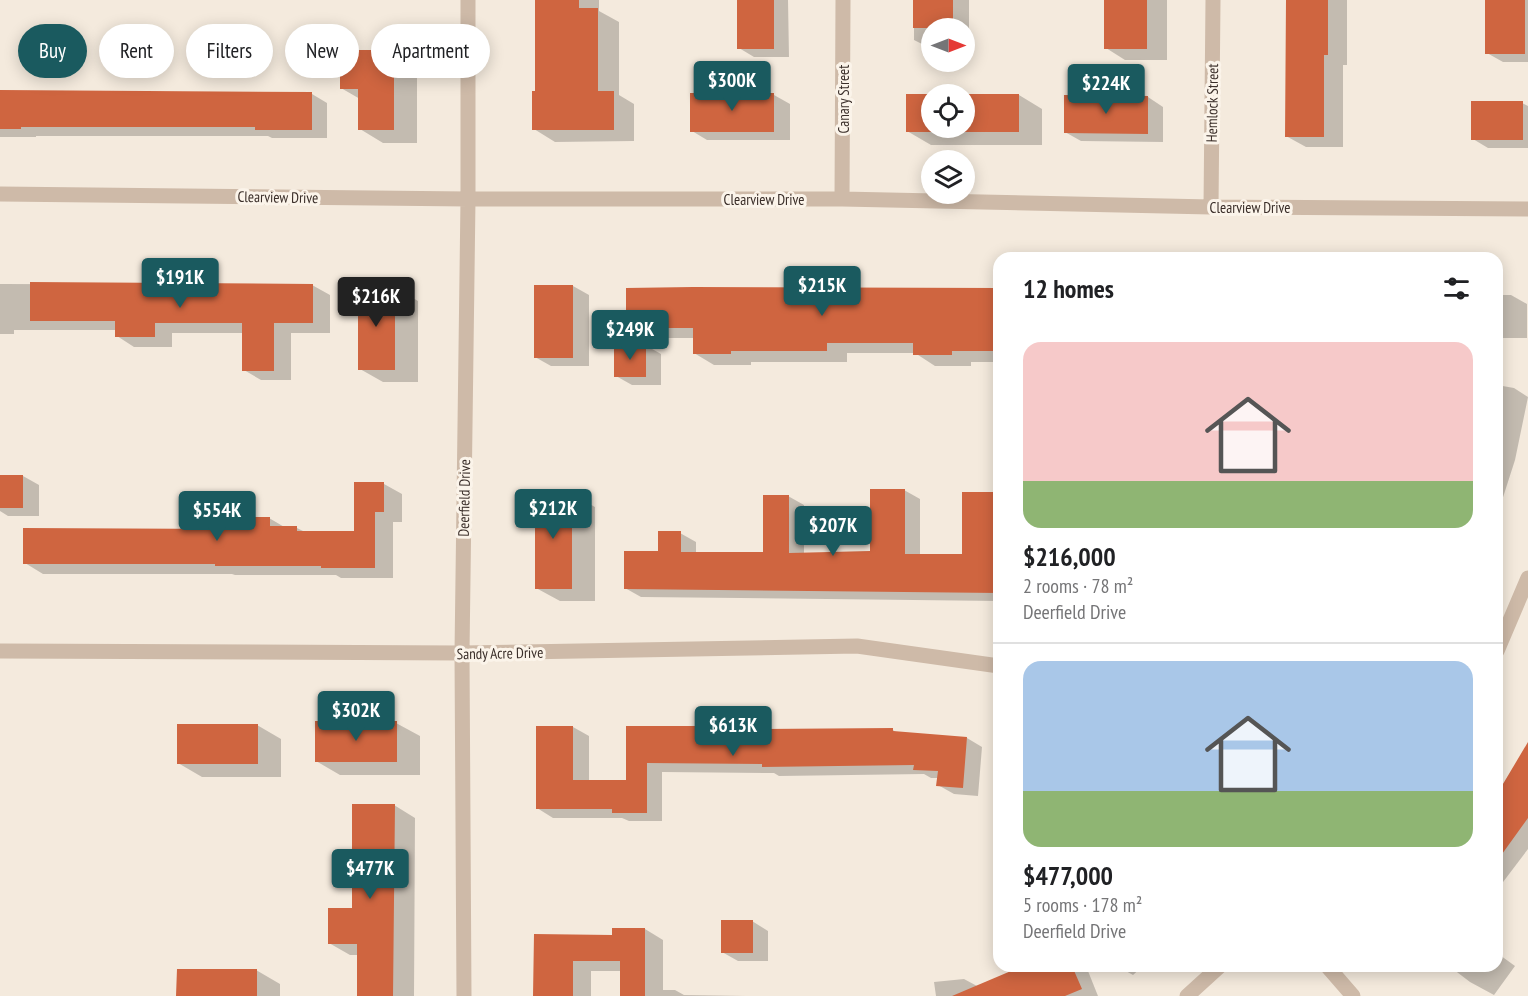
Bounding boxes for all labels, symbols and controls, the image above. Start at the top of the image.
north arrow [921,18,975,72]
map controls [921,18,975,204]
chip: Buy [18,24,87,78]
chip: Rent [99,24,174,78]
chip: Filters [186,24,273,78]
chip: New [285,24,359,78]
chip: Apartment [371,24,490,78]
pin: $300K [690,61,774,112]
street label: Hemlock Street [1202,63,1222,143]
pin: $224K [1064,64,1148,115]
street label: Canary Street [834,65,853,133]
text: $300K [708,67,756,93]
text: $224K [1082,70,1130,96]
button: locate [921,84,975,138]
button: layers [921,150,975,204]
street label: Clearview Drive [237,187,319,207]
street label: Clearview Drive [724,190,804,209]
street label: Clearview Drive [1210,198,1290,217]
pin: $191K [138,258,222,309]
text: $191K [156,264,204,290]
pin: $215K [780,266,864,317]
text: $215K [798,272,846,298]
text: 12 homes [1023,272,1114,305]
icon: filters [1440,272,1473,305]
pin: $216K [334,277,418,328]
text: $216K [352,283,400,309]
pin: $249K [588,310,672,361]
text: $249K [606,316,654,342]
icon: home [1194,381,1302,489]
street label: Deerfield Drive [454,459,474,537]
pin: $212K [511,489,595,540]
pin: $554K [175,491,259,542]
text: $212K [529,495,577,521]
text: $554K [193,497,241,523]
pin: $207K [791,506,875,557]
text: $207K [809,512,857,538]
text: $216,000 [1023,540,1116,573]
text: 2 rooms · 78 m² [1023,573,1133,599]
text: Deerfield Drive [1023,599,1126,625]
street label: Sandy Acre Drive [457,643,543,663]
pin: $302K [314,691,398,742]
text: $302K [332,697,380,723]
icon: home [1194,700,1302,808]
pin: $613K [691,706,775,757]
text: $613K [709,712,757,738]
pin: $477K [328,849,412,900]
text: $477K [346,855,394,881]
text: $477,000 [1023,859,1113,892]
text: 5 rooms · 178 m² [1023,892,1142,918]
text: Deerfield Drive [1023,918,1126,944]

